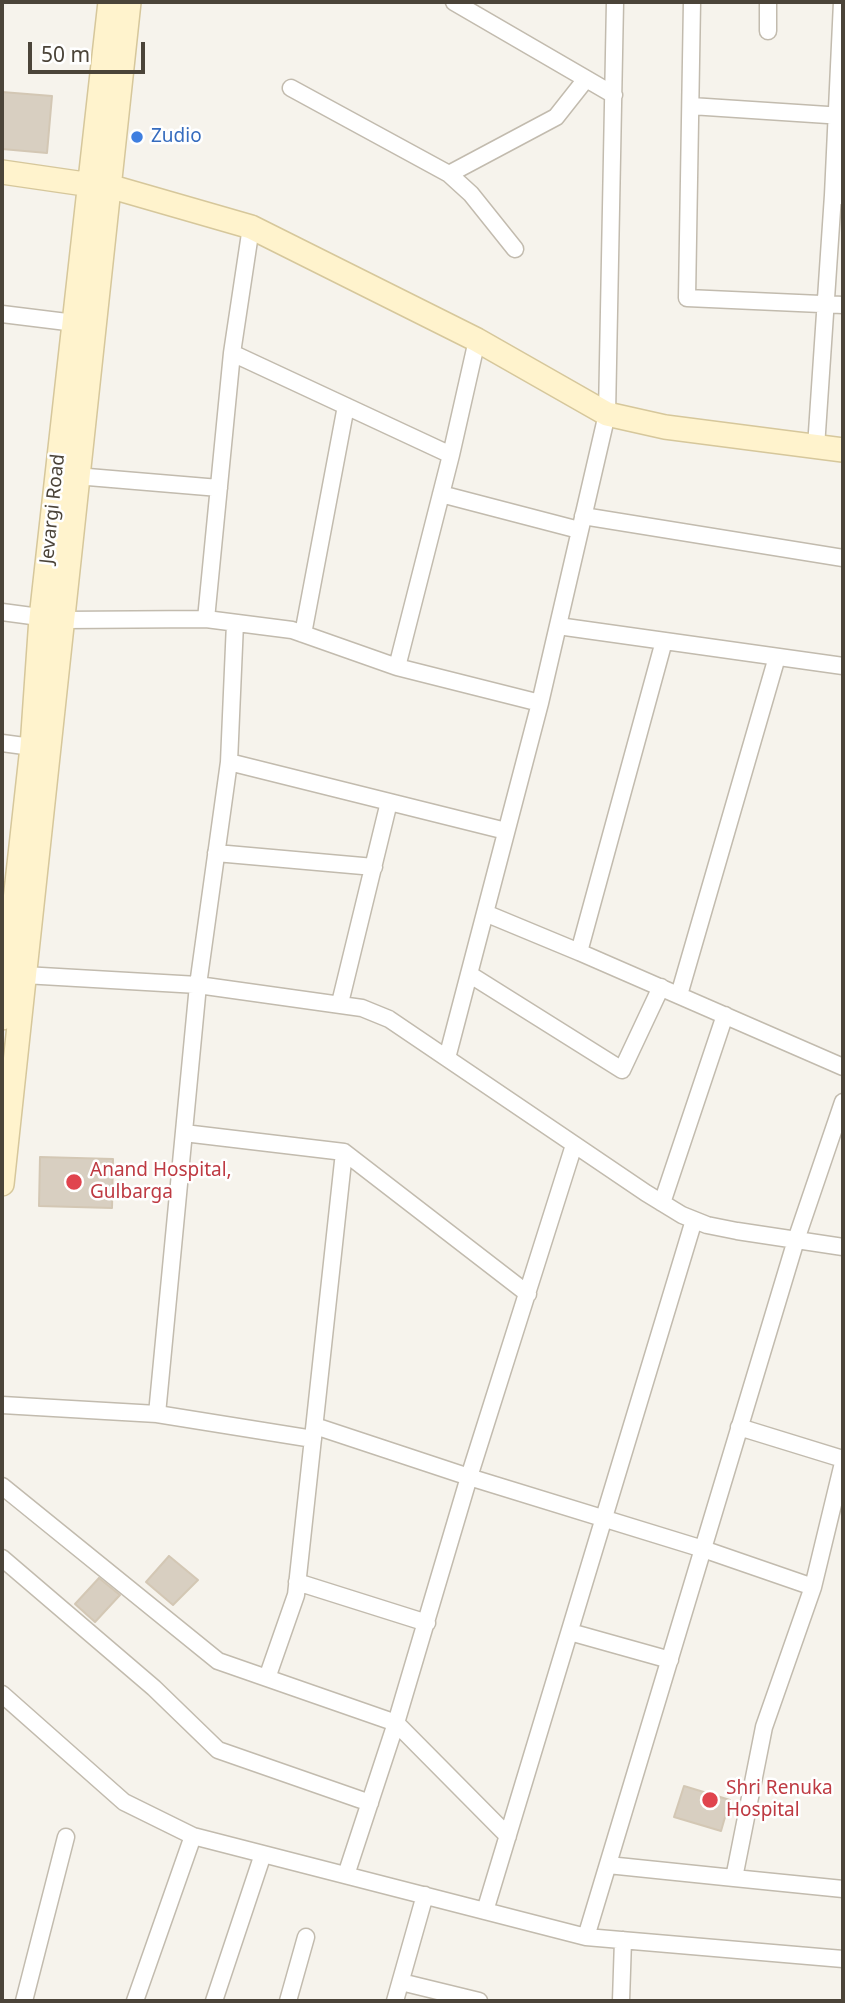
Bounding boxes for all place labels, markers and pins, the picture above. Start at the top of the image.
place label: Zudio [151,126,202,148]
marker: Zudio [129,129,145,145]
place label: Anand Hospital, Gulbarga [90,1160,232,1204]
marker: Anand Hospital, Gulbarga [64,1172,84,1192]
place label: Shri Renuka Hospital [726,1778,833,1822]
marker: Shri Renuka Hospital [700,1790,720,1810]

